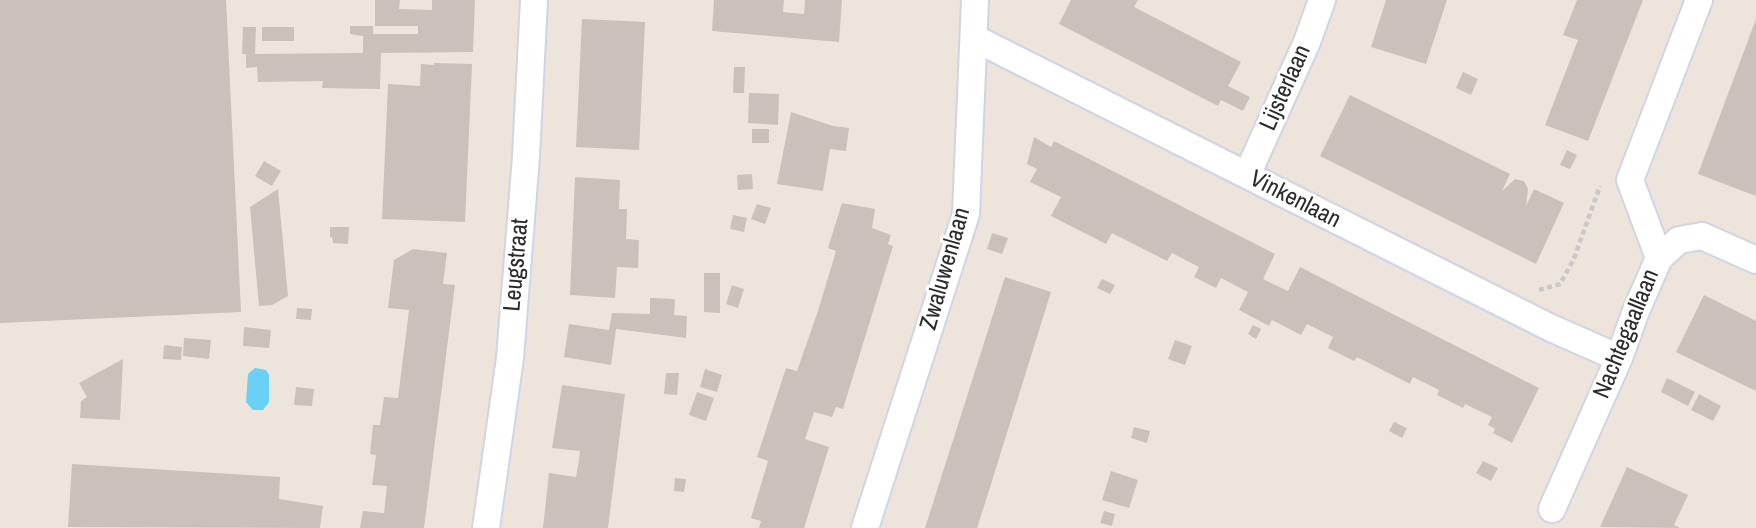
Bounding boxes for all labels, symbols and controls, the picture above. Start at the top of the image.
street label: Lijsterlaan [1254,41,1318,135]
street label: Vinkenlaan [1245,165,1345,235]
street label: Zwaluwenlaan [915,205,977,333]
street label: Leugstraat [499,217,535,313]
street label: Nachtegaallaan [1588,265,1666,403]

